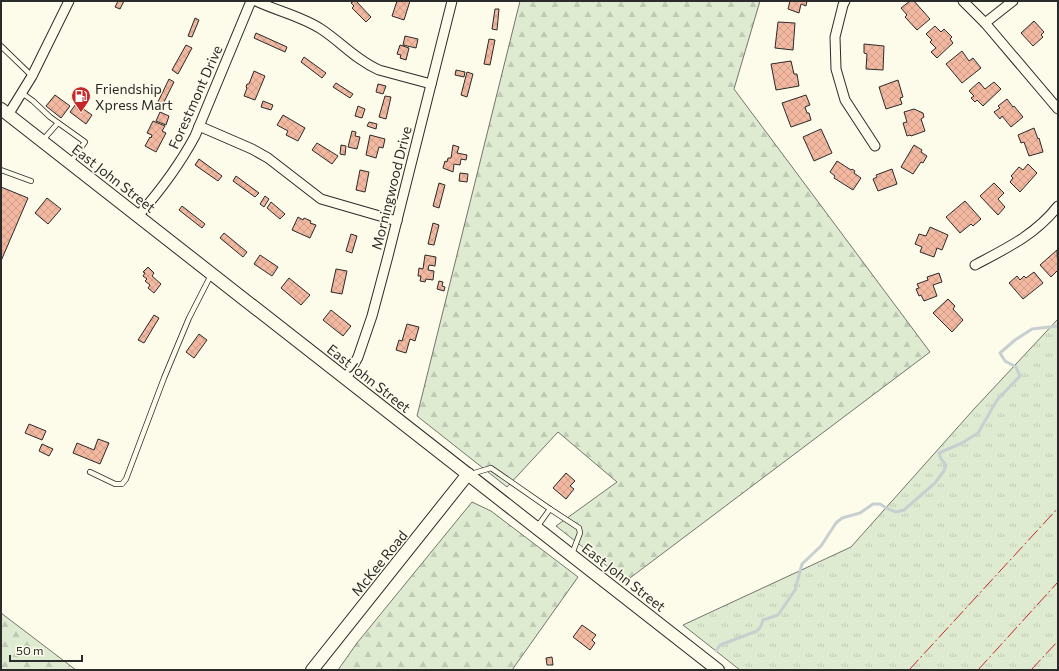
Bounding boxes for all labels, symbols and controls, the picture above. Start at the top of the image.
street label: Forestmont Drive [165,42,225,152]
place label: Friendship Xpress Mart [95,80,173,113]
fuel station icon: Friendship Xpress Mart [70,85,92,113]
street label: Morningwood Drive [367,124,415,252]
street label: East John Street [69,140,159,216]
street label: East John Street [324,340,414,416]
street label: McKee Road [347,527,411,599]
street label: East John Street [579,539,669,615]
scale bar [10,637,82,663]
text: 50 m [16,643,44,657]

